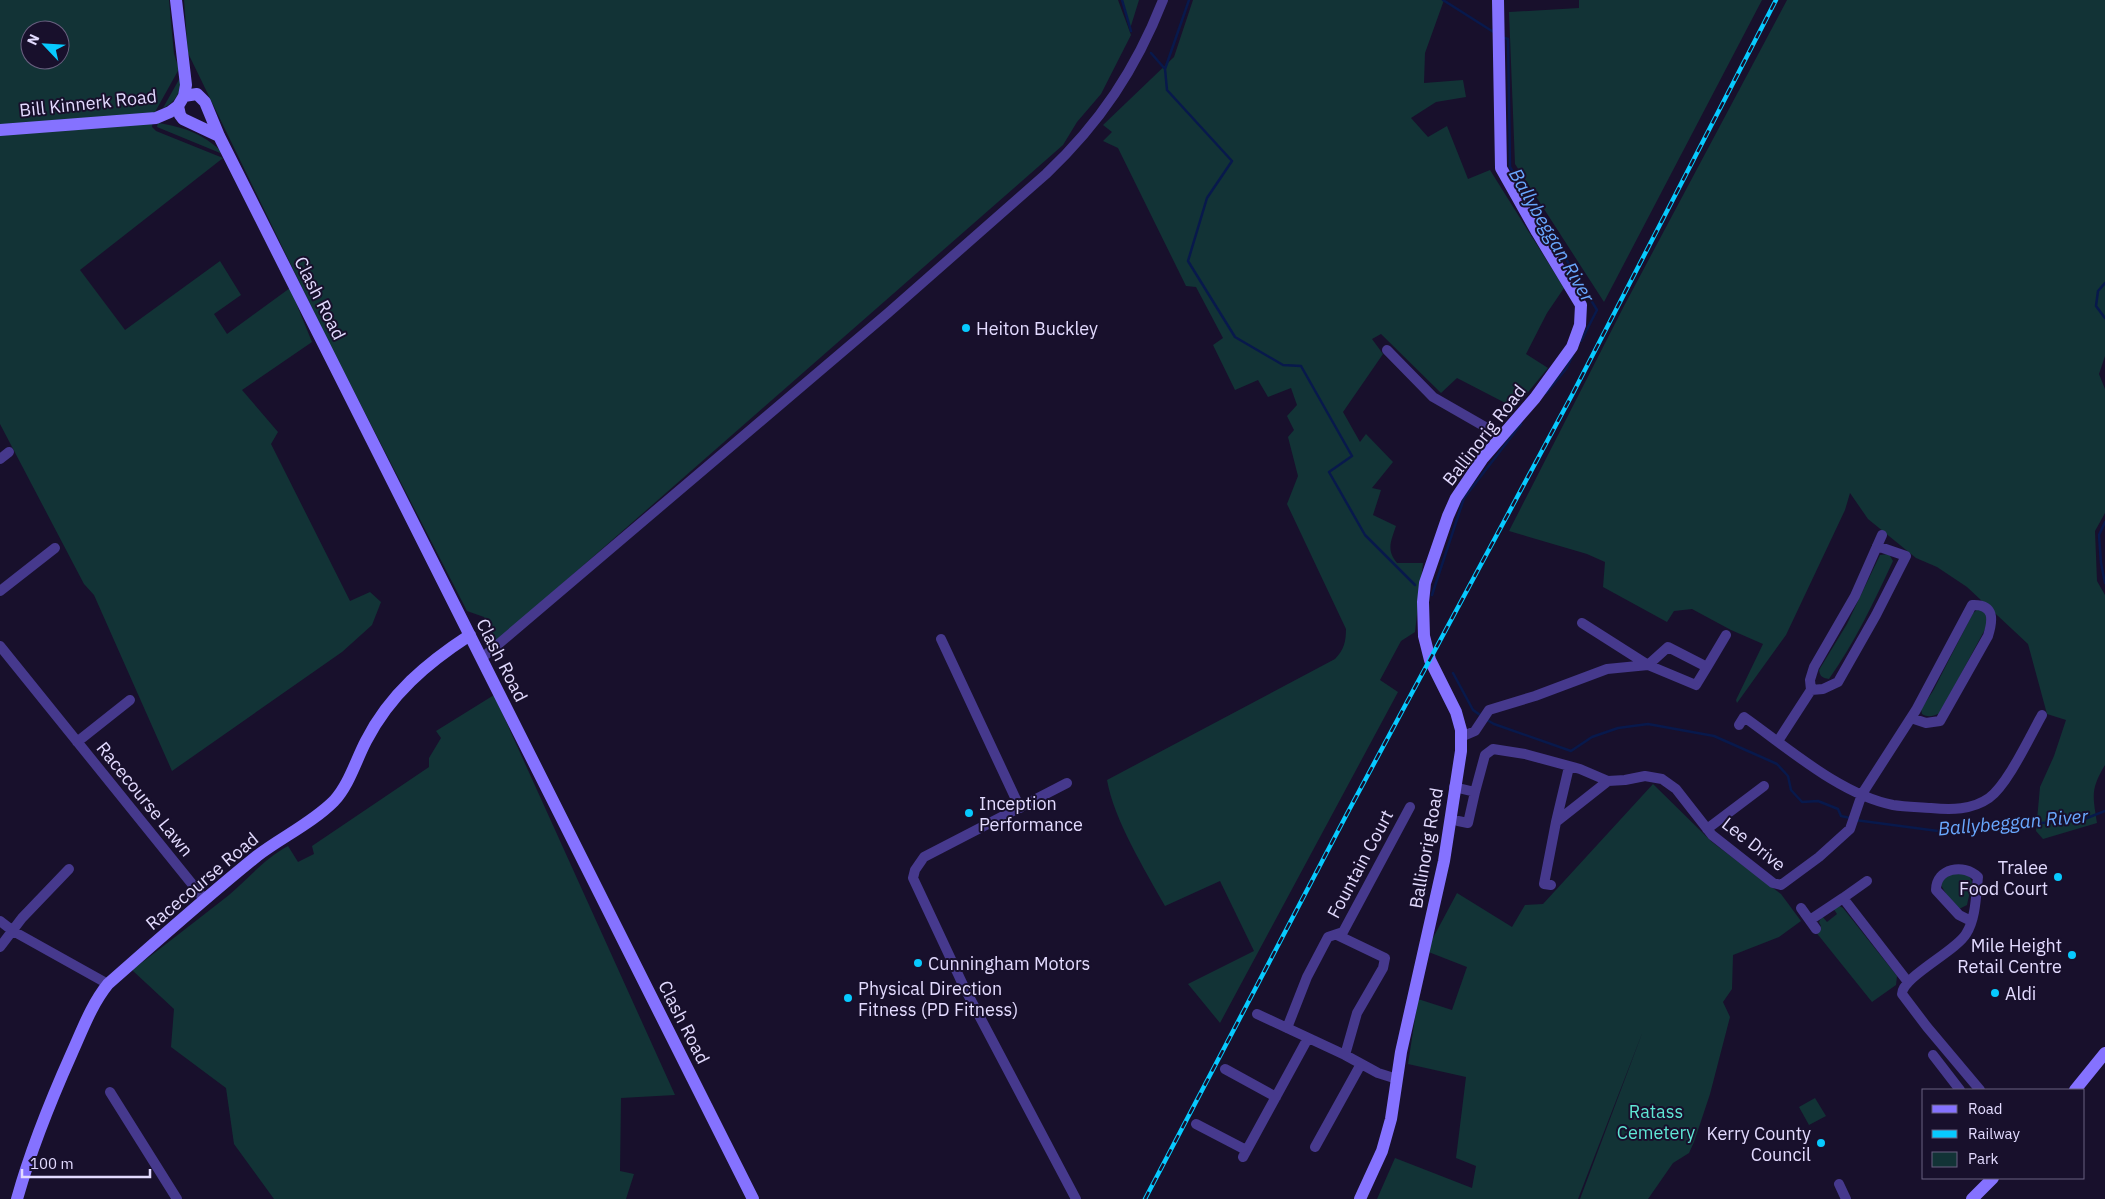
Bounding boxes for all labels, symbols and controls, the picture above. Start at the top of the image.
north arrow [20,20,70,70]
text: N [23,31,44,48]
street label: Bill Kinnerk Road [18,84,158,122]
water label: Ballybeggan River [1504,164,1601,307]
street label: Clash Road [289,253,351,343]
place label: Heiton Buckley [976,317,1098,340]
marker: Heiton Buckley [960,322,972,334]
street label: Ballinorig Road [1437,380,1531,490]
street label: Clash Road [471,615,533,705]
street label: Racecourse Lawn [92,737,198,861]
street label: Ballinorig Road [1404,786,1448,910]
place label: Inception Performance [979,792,1083,836]
water label: Ballybeggan River [1937,803,2090,841]
street label: Fountain Court [1322,806,1398,922]
marker: Inception Performance [963,807,975,819]
street label: Lee Drive [1718,812,1791,876]
street label: Racecourse Road [141,827,263,935]
place label: Tralee Food Court [1959,856,2048,900]
marker: Tralee Food Court [2052,871,2064,883]
place label: Mile Height Retail Centre [1957,934,2062,978]
marker: Mile Height Retail Centre [2066,949,2078,961]
place label: Cunningham Motors [928,952,1090,975]
marker: Cunningham Motors [912,957,924,969]
street label: Clash Road [653,977,715,1067]
place label: Physical Direction Fitness (PD Fitness) [858,977,1018,1021]
place label: Aldi [2005,982,2036,1005]
marker: Aldi [1989,987,2001,999]
marker: Physical Direction Fitness (PD Fitness) [842,992,854,1004]
legend [1922,1089,2085,1179]
text: Road [1968,1099,2003,1118]
park label: Ratass Cemetery [1617,1100,1695,1144]
place label: Kerry County Council [1707,1122,1811,1166]
text: Railway [1968,1124,2021,1143]
marker: Kerry County Council [1815,1137,1827,1149]
scale bar [22,1146,150,1178]
text: Park [1968,1149,1998,1168]
text: 100 m [30,1154,74,1173]

